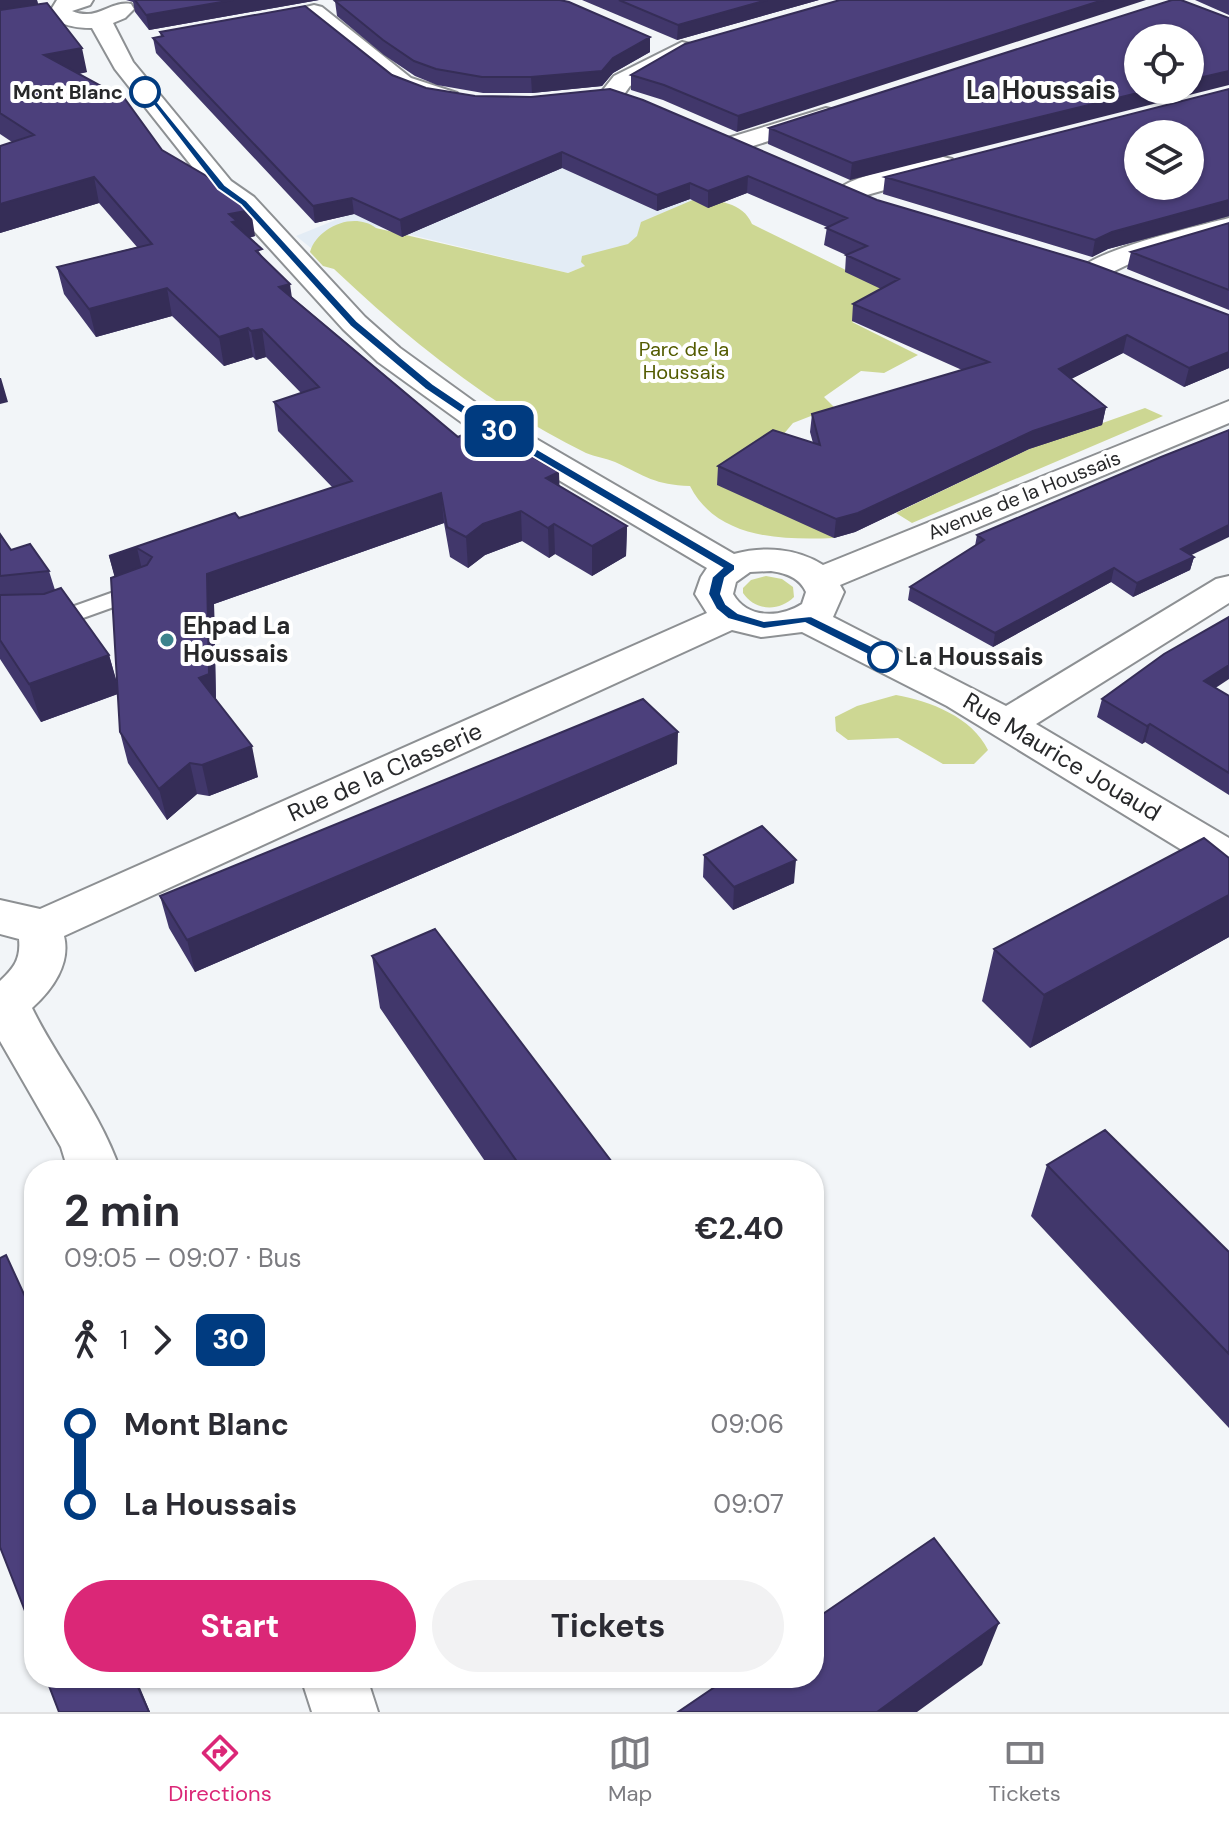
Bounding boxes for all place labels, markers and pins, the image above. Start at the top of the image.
marker: Mont Blanc [130,77,160,107]
place label: Mont Blanc [13,79,123,105]
place label: Ehpad La Houssais [183,610,290,669]
marker: Ehpad La Houssais [158,631,176,649]
place label: La Houssais [905,641,1044,672]
marker: La Houssais [868,642,898,672]

